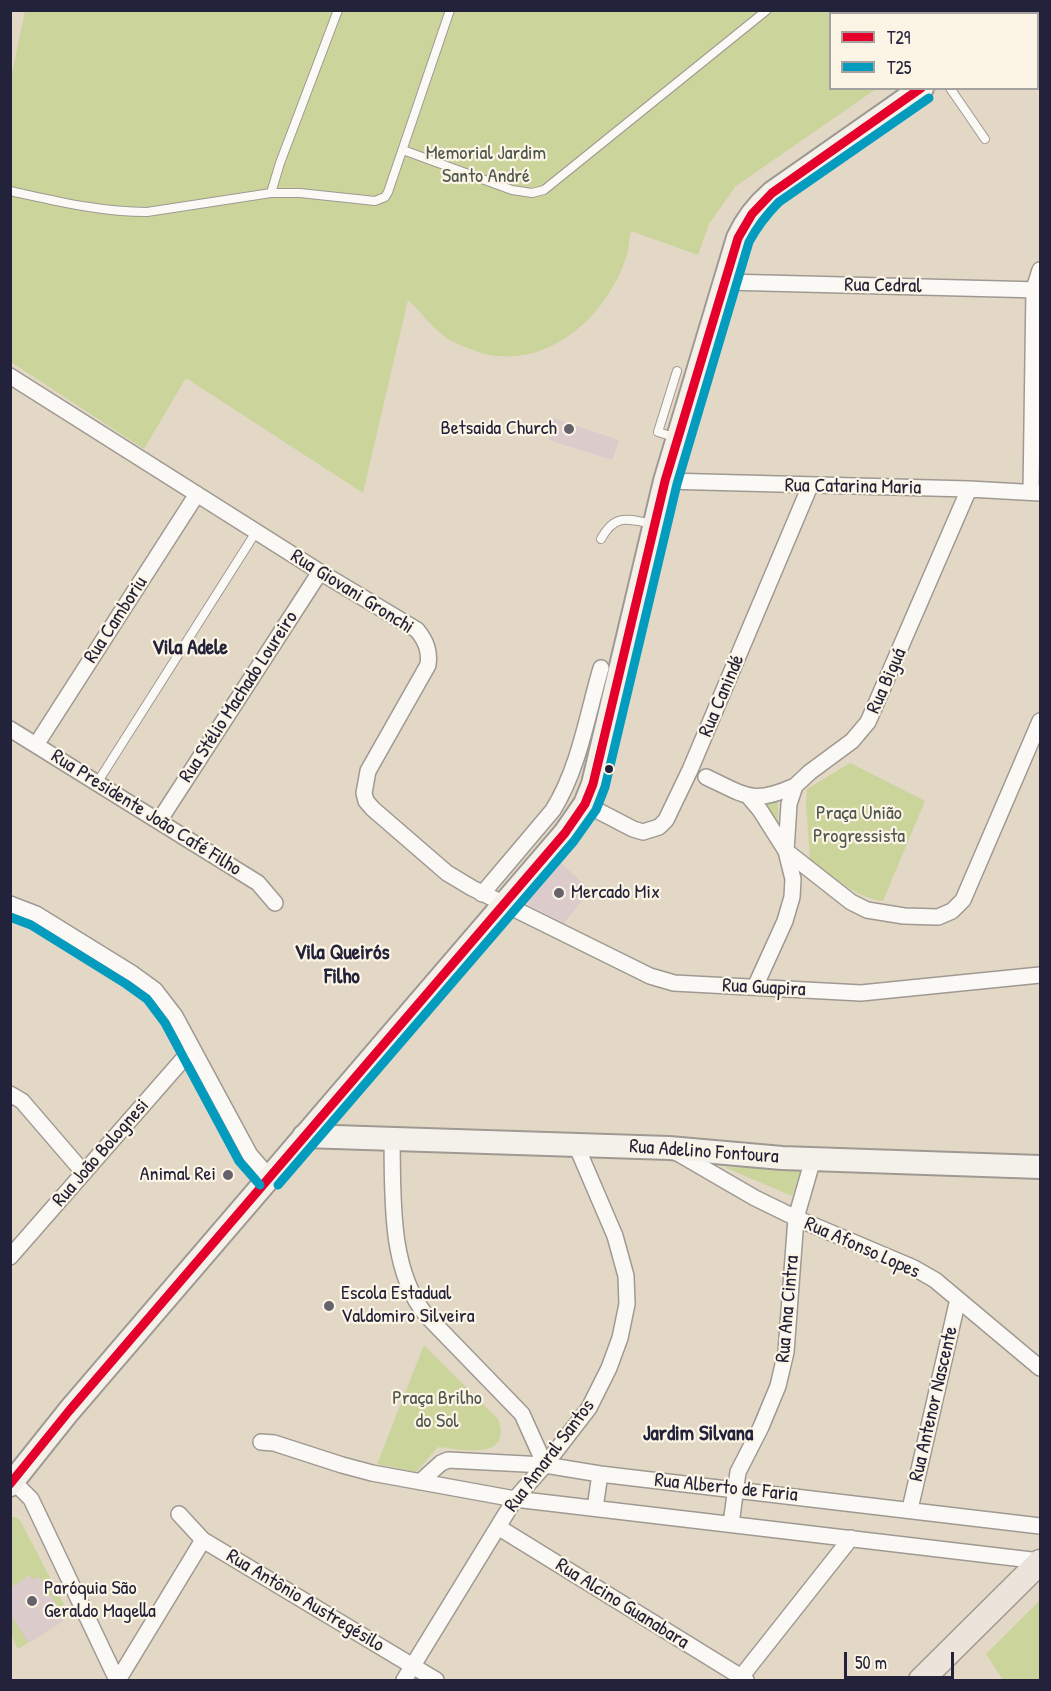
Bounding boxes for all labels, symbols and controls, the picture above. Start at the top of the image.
legend [829,12,1039,90]
text: T29 [887,25,910,50]
text: T25 [887,55,911,80]
park label: Memorial Jardim Santo André [426,142,546,189]
street label: Rua Cedral [844,273,922,299]
place label: Betsaida Church [441,417,557,441]
marker: Betsaida Church [562,422,576,436]
street label: Rua Catarina Maria [785,474,921,500]
street label: Rua Giovani Gronchi [286,545,418,639]
street label: Rua Camboriu [79,572,153,668]
street label: Rua Stélio Machado Loureiro [175,607,303,787]
district label: Vila Adele [152,635,228,661]
street label: Rua Biguá [862,645,912,717]
street label: Rua Canindé [694,651,750,741]
street label: Rua Presidente João Café Filho [47,745,245,881]
unlabelled marker [603,763,615,775]
park label: Praça União Progressista [813,802,905,849]
place label: Mercado Mix [571,881,660,905]
marker: Mercado Mix [552,886,566,900]
district label: Vila Queirós Filho [294,940,390,990]
street label: Rua Guapira [722,974,806,1002]
street label: Rua João Bolognesi [48,1094,154,1212]
street label: Rua Adelino Fontoura [629,1135,779,1169]
place label: Animal Rei [140,1163,216,1187]
marker: Animal Rei [221,1168,235,1182]
street label: Rua Afonso Lopes [801,1212,923,1284]
street label: Rua Ana Cintra [771,1254,805,1364]
place label: Escola Estadual Valdomiro Silveira [341,1282,475,1329]
marker: Escola Estadual Valdomiro Silveira [322,1299,336,1313]
street label: Rua Antenor Nascente [904,1324,964,1484]
park label: Praça Brilho do Sol [392,1387,482,1434]
street label: Rua Amaral Santos [500,1395,600,1517]
district label: Jardim Silvana [643,1421,753,1447]
street label: Rua Alberto de Faria [653,1469,799,1507]
street label: Rua Antônio Austregésilo [222,1544,388,1658]
street label: Rua Alcino Guanabara [551,1553,693,1655]
place label: Paróquia São Geraldo Magella [44,1577,156,1624]
marker: Paróquia São Geraldo Magella [25,1594,39,1608]
scale bar [847,1640,956,1678]
text: 50 m [855,1650,887,1675]

